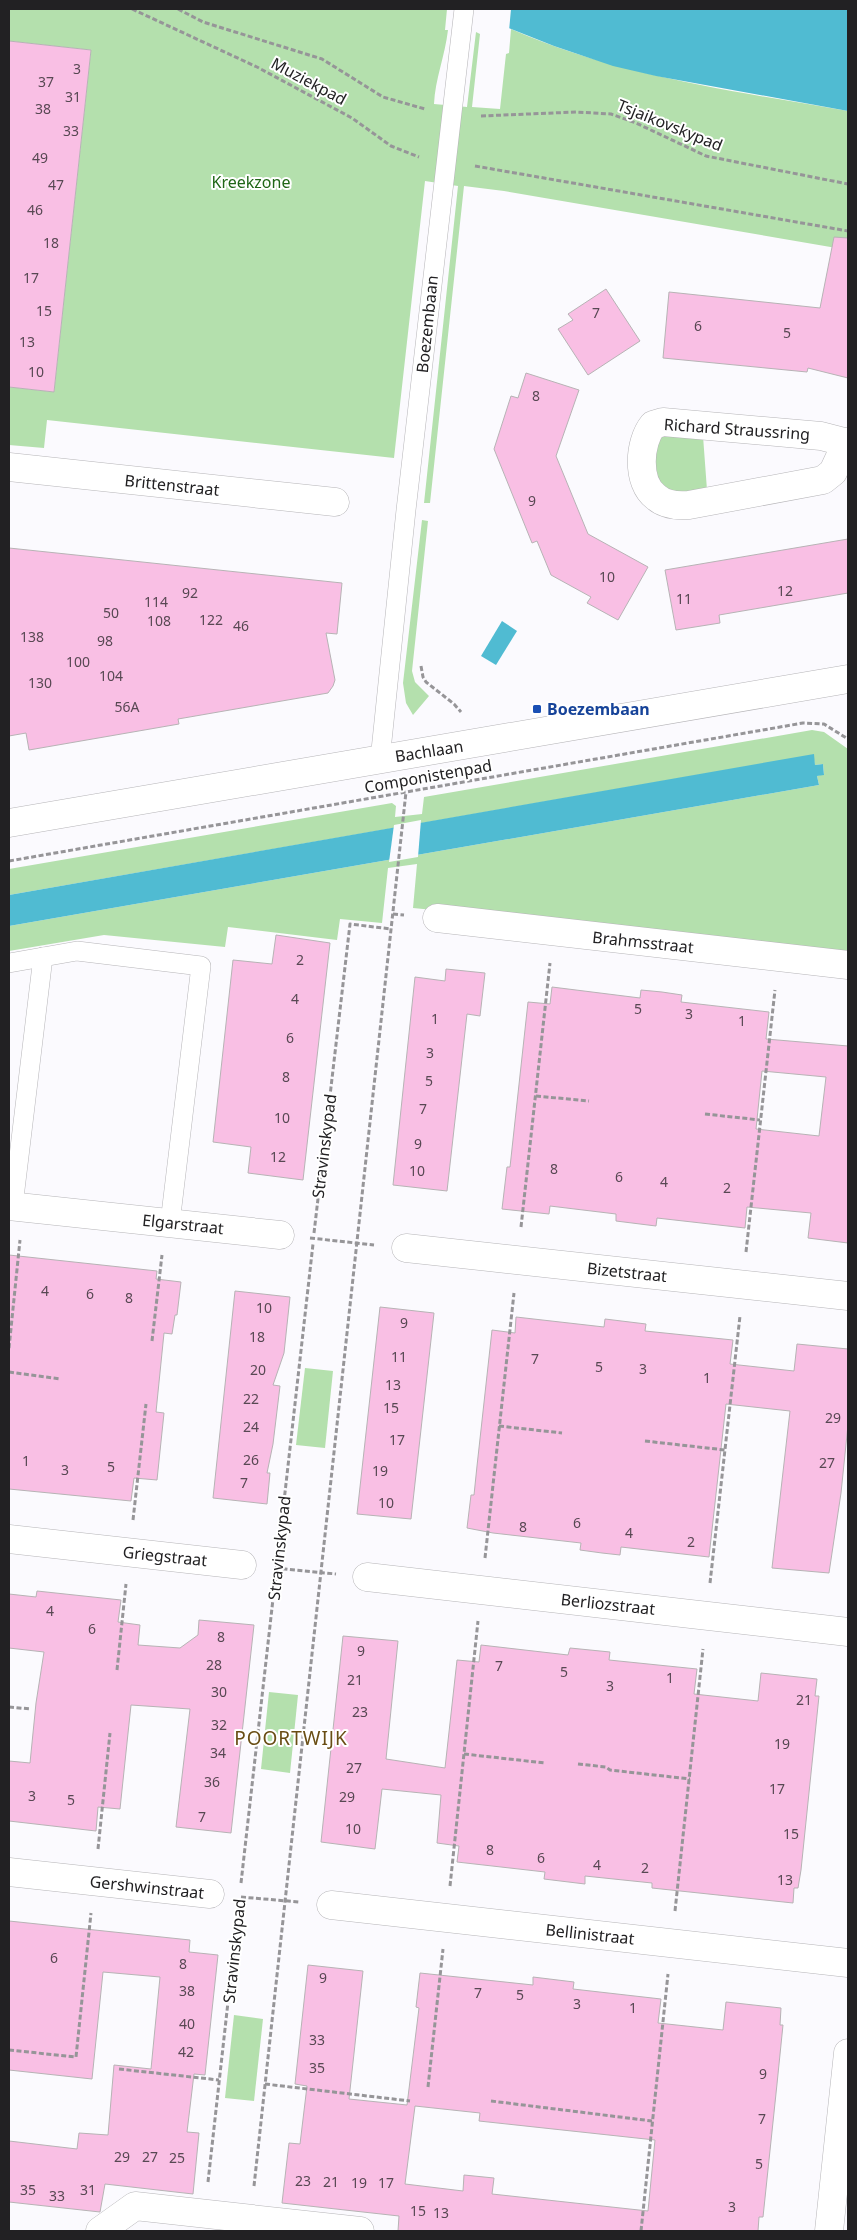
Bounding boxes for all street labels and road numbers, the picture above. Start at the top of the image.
street label: Muziekpad [268,52,350,110]
street label: Tsjaikovskypad [614,94,726,156]
street label: Boezembaan [411,274,443,374]
street label: Richard Straussring [663,413,811,445]
street label: Brittenstraat [124,469,221,501]
street label: Bachlaan [393,735,465,767]
street label: Componistenpad [362,754,494,798]
street label: Brahmsstraat [591,926,695,958]
street label: Stravinskypad [307,1093,341,1199]
street label: Elgarstraat [141,1209,225,1239]
street label: Bizetstraat [586,1257,668,1287]
street label: Stravinskypad [263,1495,295,1601]
street label: Griegstraat [122,1541,208,1571]
street label: Berliozstraat [560,1588,656,1620]
street label: Gershwinstraat [89,1870,205,1904]
street label: Stravinskypad [218,1898,250,2004]
street label: Bellinistraat [544,1918,636,1950]

